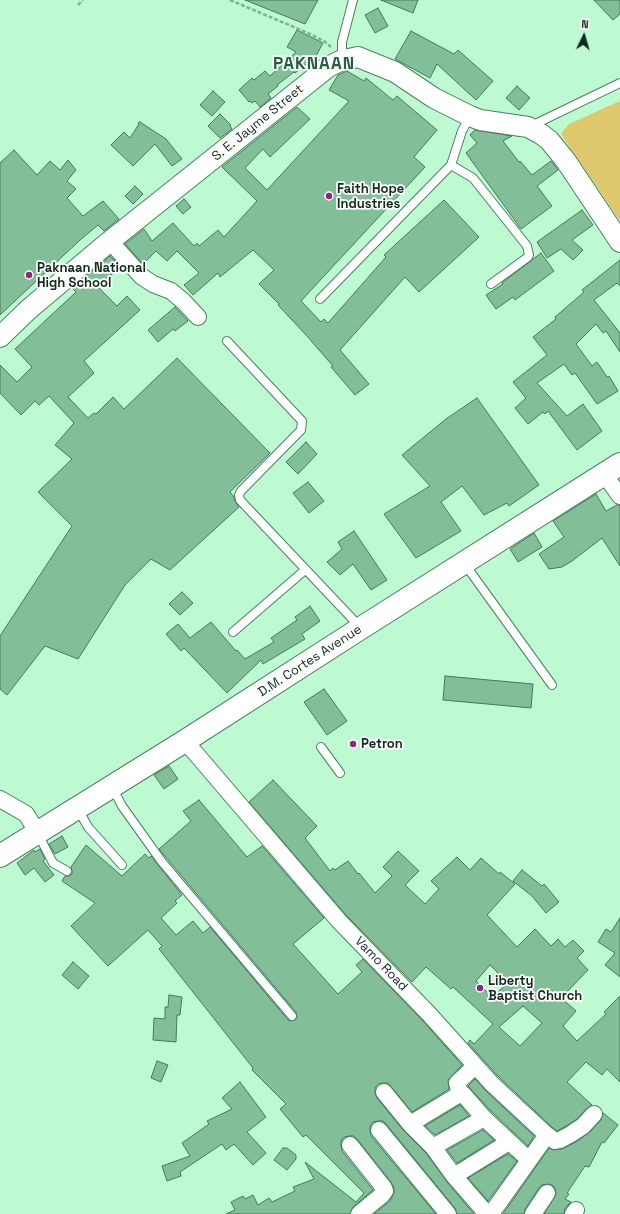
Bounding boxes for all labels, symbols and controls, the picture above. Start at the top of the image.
north arrow [564,16,604,56]
text: N [581,17,589,31]
district label: PAKNAAN [273,54,355,74]
street label: S. E. Jayme Street [209,81,307,165]
place label: Faith Hope Industries [337,181,404,212]
marker: Faith Hope Industries [324,191,334,201]
place label: Paknaan National High School [37,260,146,291]
marker: Paknaan National High School [24,270,34,280]
street label: D.M. Cortes Avenue [255,622,365,700]
place label: Petron [361,736,403,752]
marker: Petron [348,739,358,749]
street label: Vamo Road [351,934,411,994]
place label: Liberty Baptist Church [488,973,582,1004]
marker: Liberty Baptist Church [475,983,485,993]

